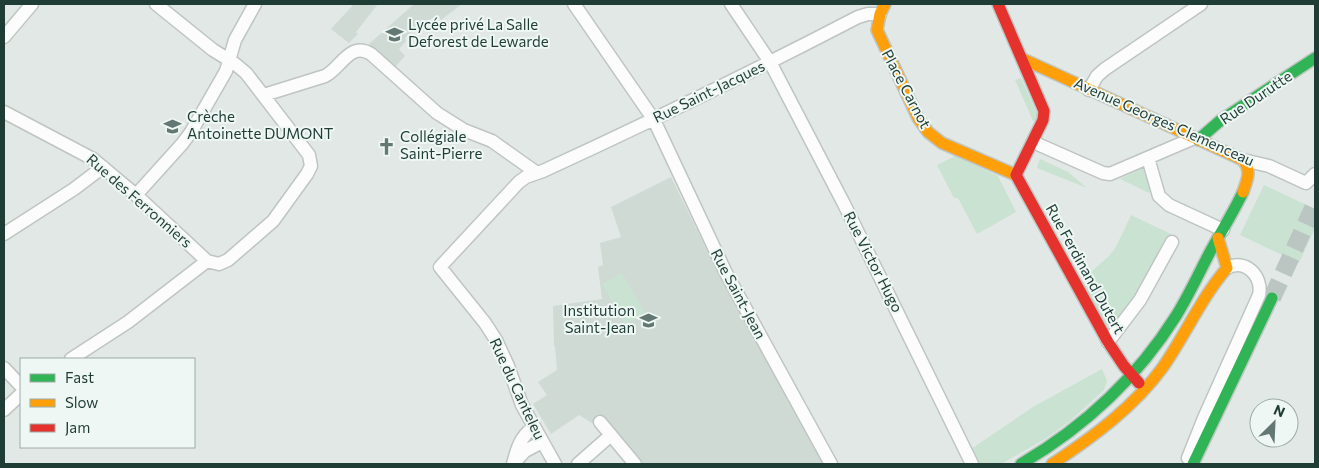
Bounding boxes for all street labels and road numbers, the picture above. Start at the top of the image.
street label: Place Carnot [879,46,935,131]
street label: Rue Saint-Jacques [650,56,768,126]
street label: Rue Durutte [1216,66,1295,128]
street label: Avenue Georges Clemenceau [1071,73,1257,169]
street label: Rue des Ferronniers [83,150,196,251]
street label: Rue Ferdinand Dutert [1043,200,1129,337]
street label: Rue Victor Hugo [841,208,907,315]
street label: Rue Saint-Jean [708,245,770,342]
street label: Rue du Canteleu [487,335,549,442]

